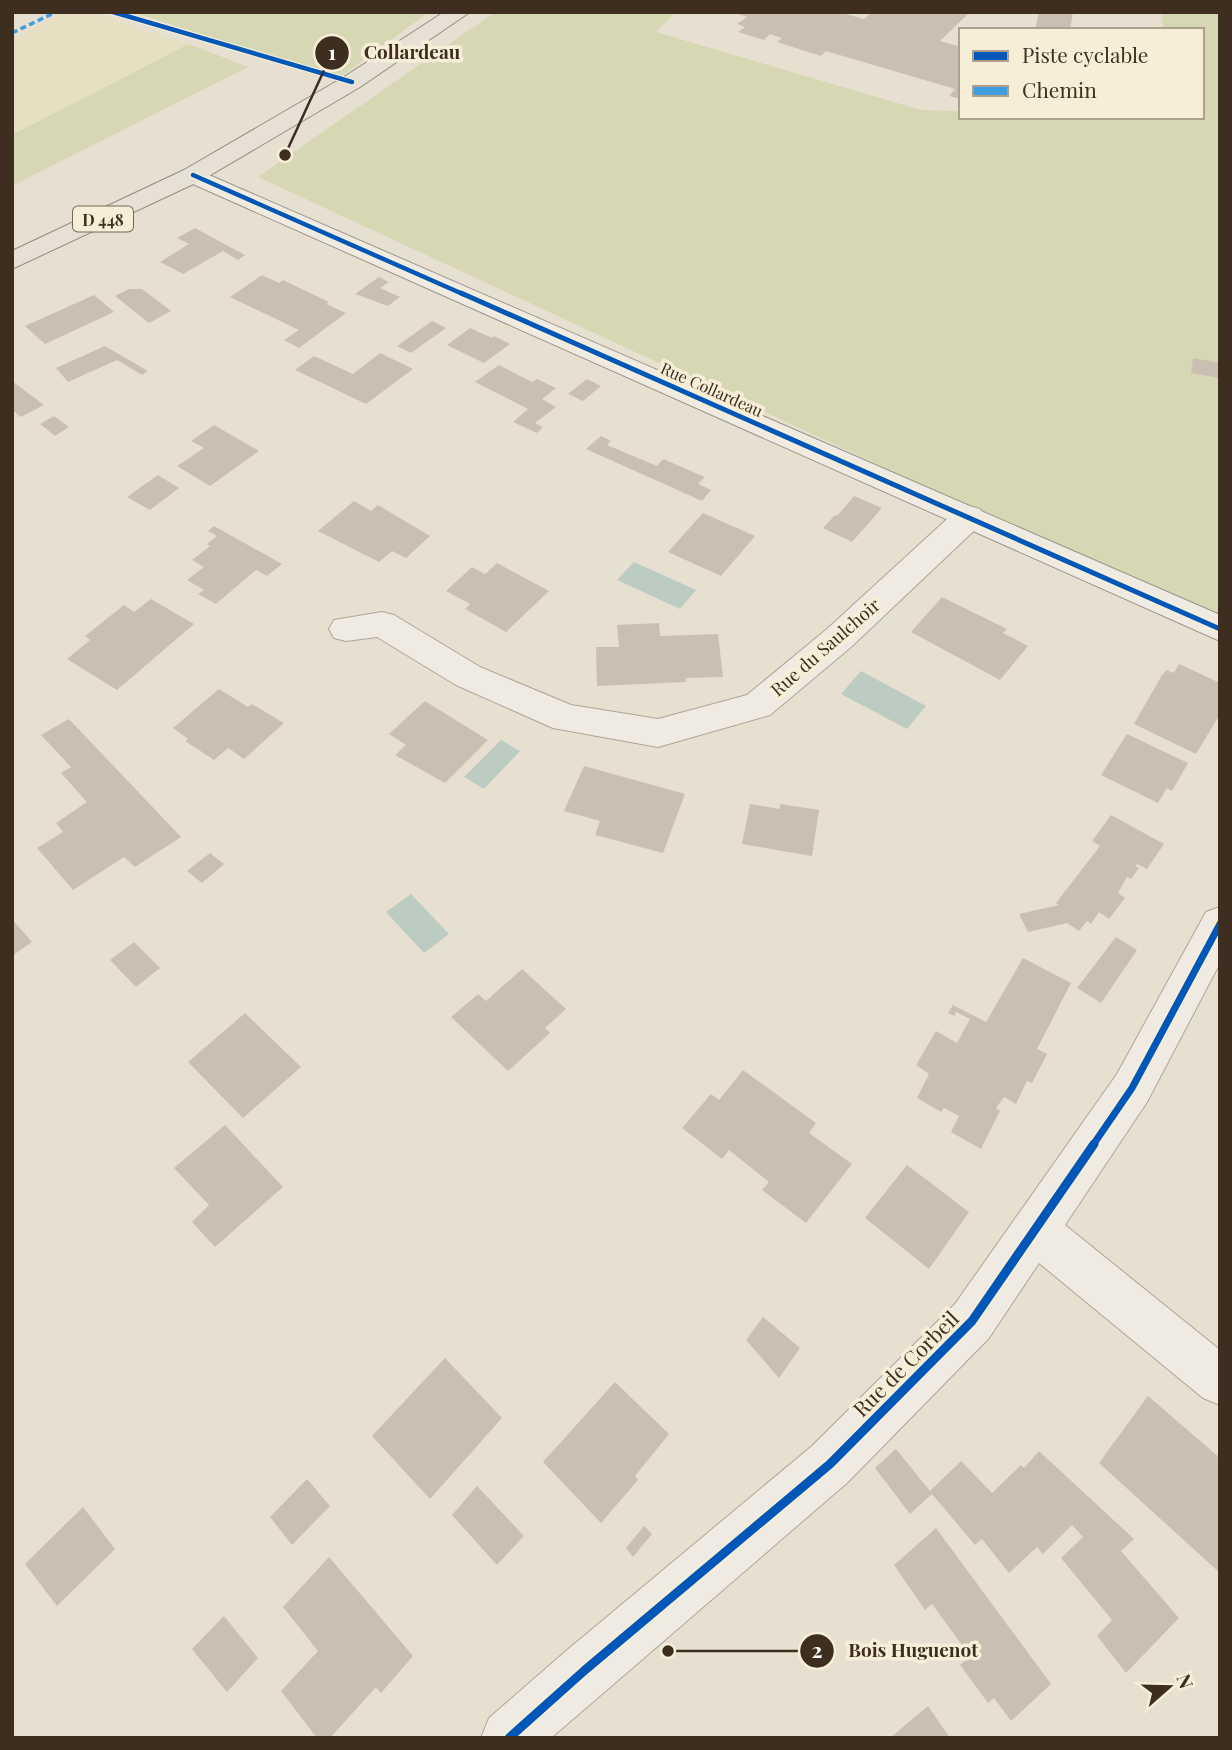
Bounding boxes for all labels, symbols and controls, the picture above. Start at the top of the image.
legend [959,28,1204,119]
callout: Collardeau [314,33,474,73]
text: 1 [328,37,336,65]
text: Collardeau [364,38,461,64]
text: Piste cyclable [1022,40,1148,68]
text: Chemin [1022,75,1097,103]
road number: D 448 [73,206,133,232]
street label: Rue Collardeau [658,357,766,421]
street label: Rue du Saulchoir [765,593,885,701]
street label: Rue de Corbeil [846,1304,964,1422]
callout: Bois Huguenot [799,1631,992,1671]
text: 2 [812,1635,823,1663]
text: Bois Huguenot [848,1636,978,1662]
north arrow [1134,1652,1204,1722]
text: N [1171,1670,1201,1692]

